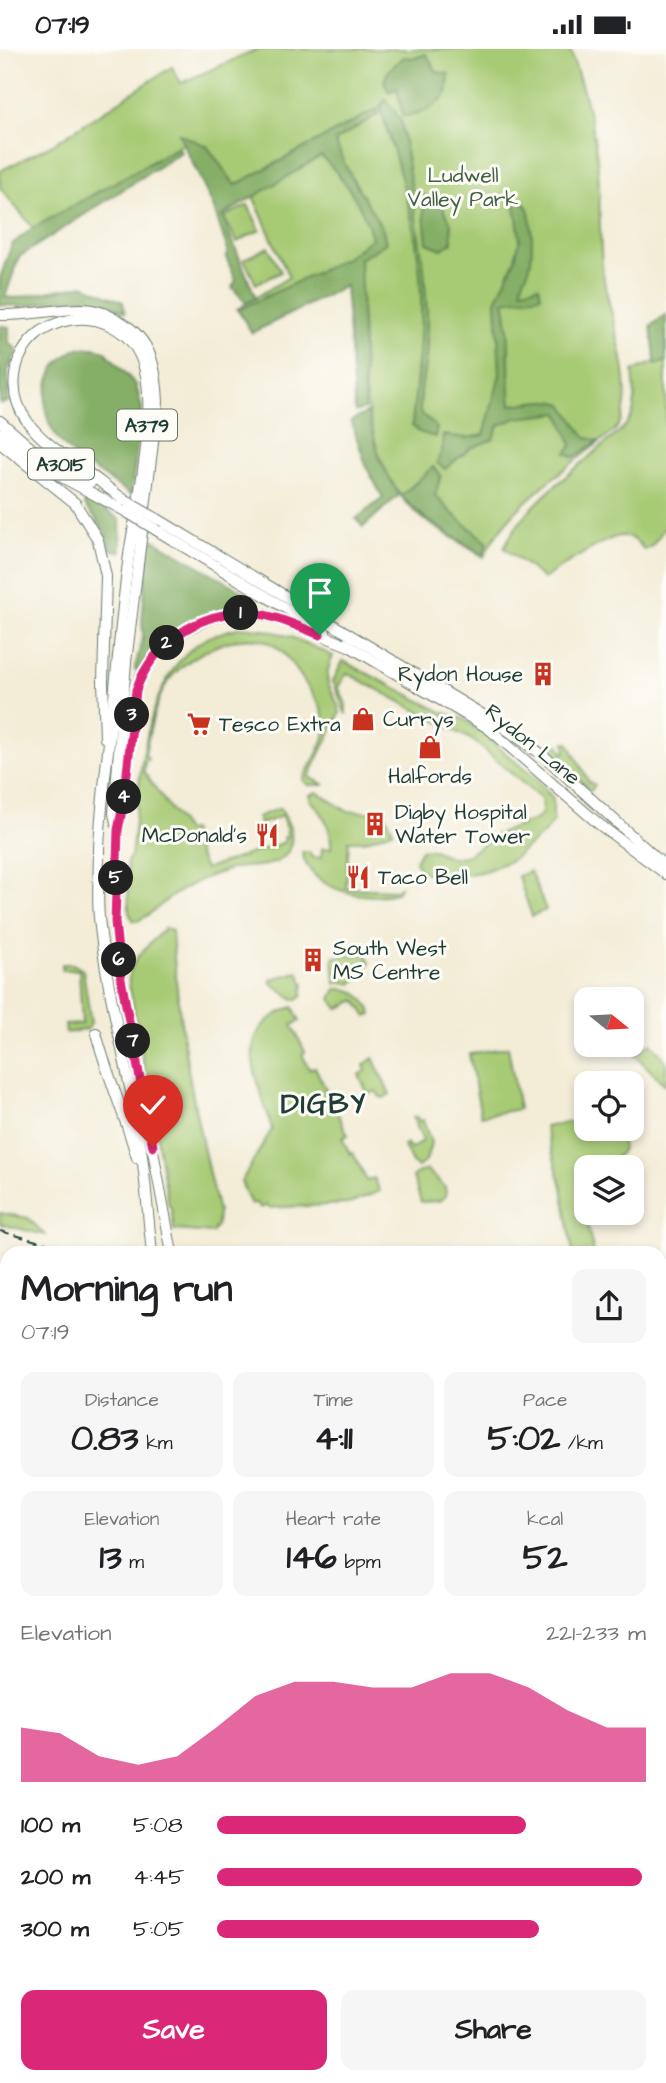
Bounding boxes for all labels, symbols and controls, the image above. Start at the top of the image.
text: 07:19 [35,7,90,43]
park label: Ludwell Valley Park [408,161,518,216]
road number: A379 [117,409,177,441]
road number: A3015 [28,449,94,479]
pin [290,563,350,635]
icon: arrive [301,574,339,612]
pin: 1 [224,595,258,631]
text: 1 [239,599,242,626]
pin: 2 [150,625,184,661]
text: 2 [161,629,172,656]
place label: Rydon House [398,660,523,691]
building icon: Rydon House [529,660,557,688]
pin: 3 [114,697,150,733]
street label: Rydon Lane [478,697,587,793]
text: 3 [127,701,136,728]
shop icon: Currys [349,705,377,733]
place label: Currys [383,705,454,736]
supermarket icon: Tesco Extra [185,710,213,738]
place label: Tesco Extra [219,710,341,739]
shop icon: Halfords [416,733,444,761]
place label: Halfords [388,762,472,791]
pin: 4 [106,779,142,815]
text: 4 [117,783,130,810]
place label: Digby Hospital Water Tower [395,798,531,851]
building icon: Digby Hospital Water Tower [361,810,389,838]
place label: McDonald's [142,821,247,850]
restaurant icon: McDonald's [253,821,281,849]
pin: 5 [99,861,134,895]
restaurant icon: Taco Bell [344,863,372,891]
place label: Taco Bell [378,863,468,892]
text: 5 [109,864,122,891]
place label: South West MS Centre [333,934,447,987]
pin: 6 [102,943,136,977]
text: 6 [113,946,124,973]
building icon: South West MS Centre [299,946,327,974]
north arrow [574,987,644,1057]
map controls [574,987,644,1225]
pin: 7 [116,1023,150,1059]
text: 7 [127,1027,138,1054]
button: locate [574,1071,644,1141]
pin [123,1075,183,1147]
district label: DIGBY [281,1085,367,1124]
icon: check [134,1086,172,1124]
button: layers [574,1155,644,1225]
text: Morning run [21,1264,233,1316]
button: share [572,1269,646,1343]
text: 07:19 [21,1316,70,1348]
text: Distance [85,1387,159,1414]
text: Time [314,1387,353,1414]
text: Pace [523,1387,567,1414]
text: 0.83 [71,1414,139,1463]
text: 4:11 [314,1414,353,1463]
text: 5:02 [487,1414,560,1463]
text: km [139,1430,173,1457]
text: /km [560,1430,603,1457]
text: Elevation [84,1506,159,1533]
text: Heart rate [286,1506,381,1533]
text: kcal [527,1506,563,1533]
text: 13 [99,1533,122,1582]
text: 146 [287,1533,337,1582]
text: 52 [523,1533,568,1582]
text: m [122,1549,144,1576]
text: bpm [337,1549,380,1576]
text: Elevation [21,1617,112,1649]
text: 221–233 m [546,1617,646,1649]
text: 100 m [21,1809,80,1841]
text: 5:08 [133,1809,183,1841]
text: 200 m [21,1861,90,1893]
text: 4:45 [133,1861,184,1893]
text: 300 m [21,1913,89,1945]
text: 5:05 [133,1913,184,1945]
button: Save [21,1990,327,2070]
button: Share [341,1990,646,2070]

